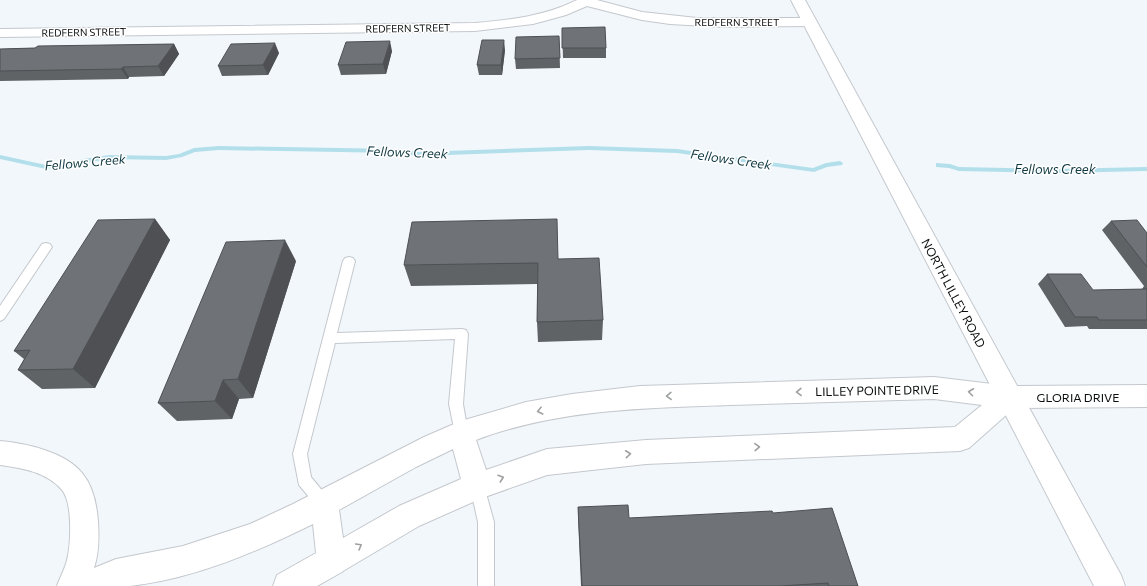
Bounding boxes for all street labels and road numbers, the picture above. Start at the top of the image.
street label: REDFERN STREET [695,16,780,28]
street label: REDFERN STREET [365,21,451,35]
street label: REDFERN STREET [41,25,127,39]
street label: NORTH LILLEY ROAD [919,236,989,350]
street label: LILLEY POINTE DRIVE [815,382,939,398]
street label: GLORIA DRIVE [1037,390,1119,404]

